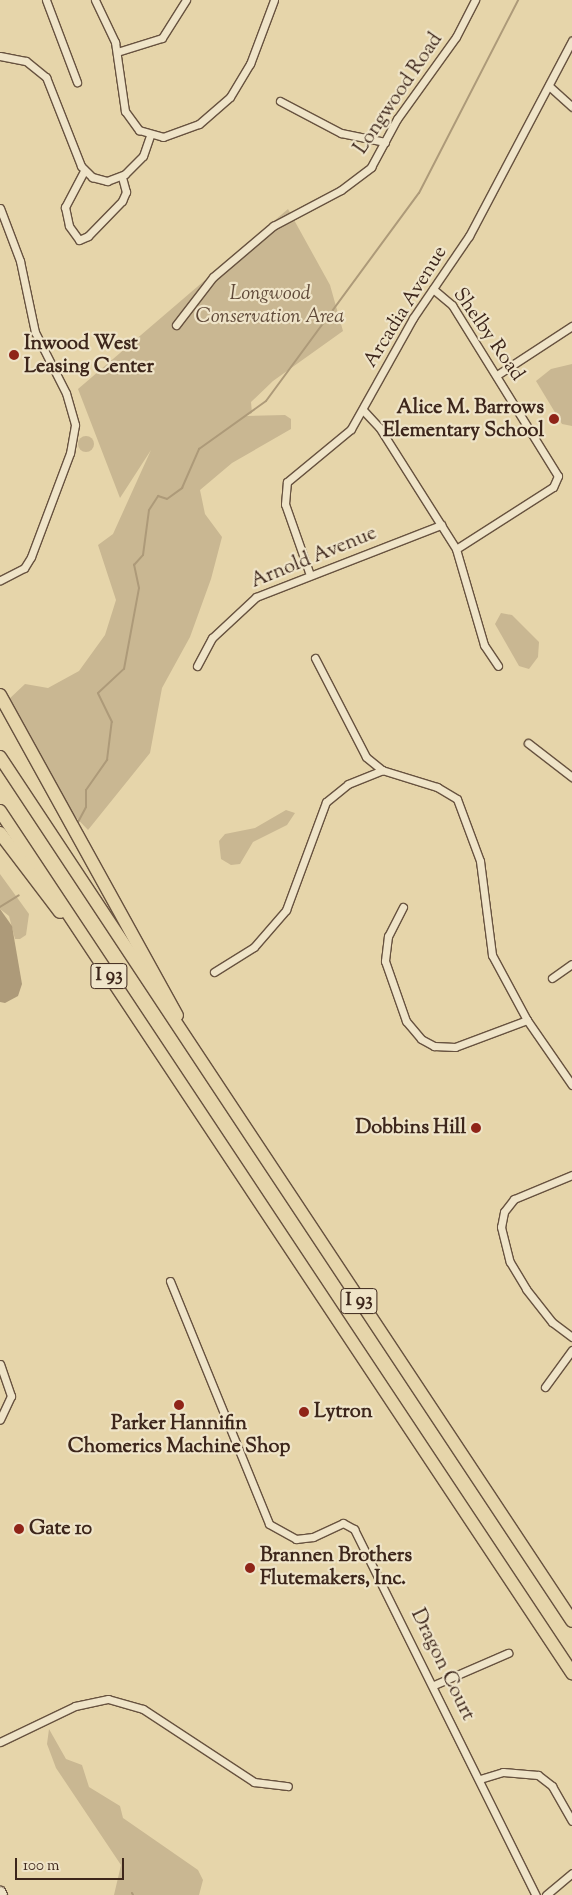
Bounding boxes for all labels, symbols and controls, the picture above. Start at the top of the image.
street label: Longwood Road [350,29,448,159]
street label: Arcadia Avenue [359,242,453,372]
park label: Longwood Conservation Area [196,283,344,330]
street label: Shelby Road [447,284,529,386]
place label: Inwood West Leasing Center [24,332,154,379]
marker: Inwood West Leasing Center [8,349,20,361]
place label: Alice M. Barrows Elementary School [383,396,544,443]
marker: Alice M. Barrows Elementary School [548,413,560,425]
street label: Arnold Avenue [248,522,380,594]
road number: I 93 [90,959,128,992]
place label: Dobbins Hill [355,1116,466,1140]
marker: Dobbins Hill [470,1122,482,1134]
road number: I 93 [340,1284,378,1318]
marker: Parker Hannifin Chomerics Machine Shop [173,1399,185,1411]
place label: Lytron [314,1400,373,1424]
marker: Lytron [298,1406,310,1418]
place label: Parker Hannifin Chomerics Machine Shop [68,1413,290,1460]
place label: Gate 10 [29,1517,92,1541]
marker: Gate 10 [13,1523,25,1535]
place label: Brannen Brothers Flutemakers, Inc. [260,1544,412,1591]
marker: Brannen Brothers Flutemakers, Inc. [244,1562,256,1574]
street label: Dragon Court [405,1605,479,1725]
scale bar [18,1848,126,1880]
text: 100 m [23,1856,59,1877]

